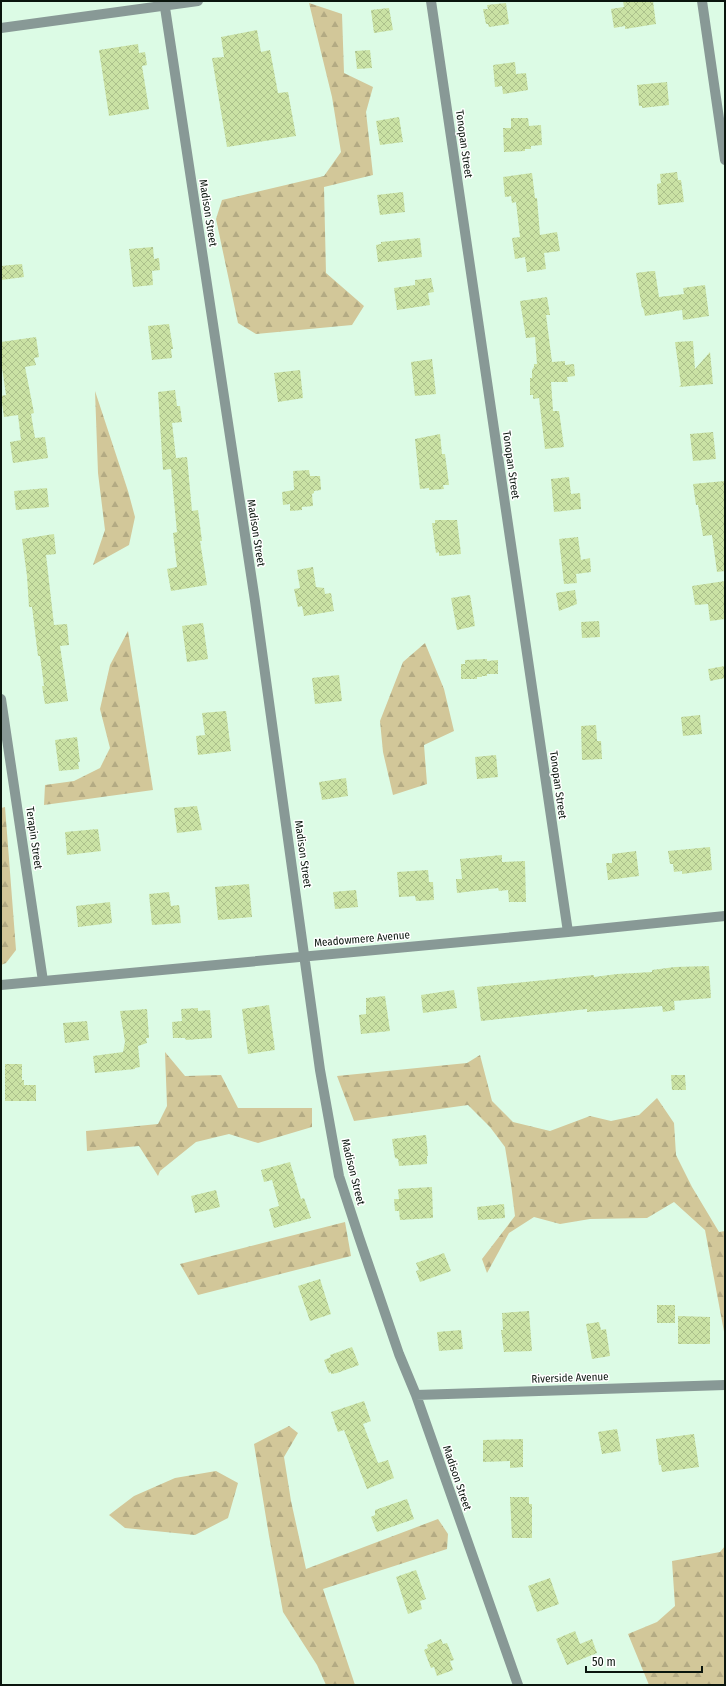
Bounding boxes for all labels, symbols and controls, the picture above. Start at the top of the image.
street label: Tonopan Street [453,109,475,179]
street label: Madison Street [196,179,220,248]
street label: Tonopan Street [500,430,522,500]
street label: Madison Street [244,499,268,568]
street label: Tonopan Street [547,750,569,820]
street label: Terapin Street [23,806,45,870]
street label: Madison Street [292,820,314,889]
street label: Meadowmere Avenue [314,928,410,950]
street label: Madison Street [338,1138,368,1207]
street label: Riverside Avenue [531,1370,609,1386]
street label: Madison Street [440,1444,474,1513]
scale bar [586,1648,702,1674]
text: 50 m [592,1655,616,1669]

